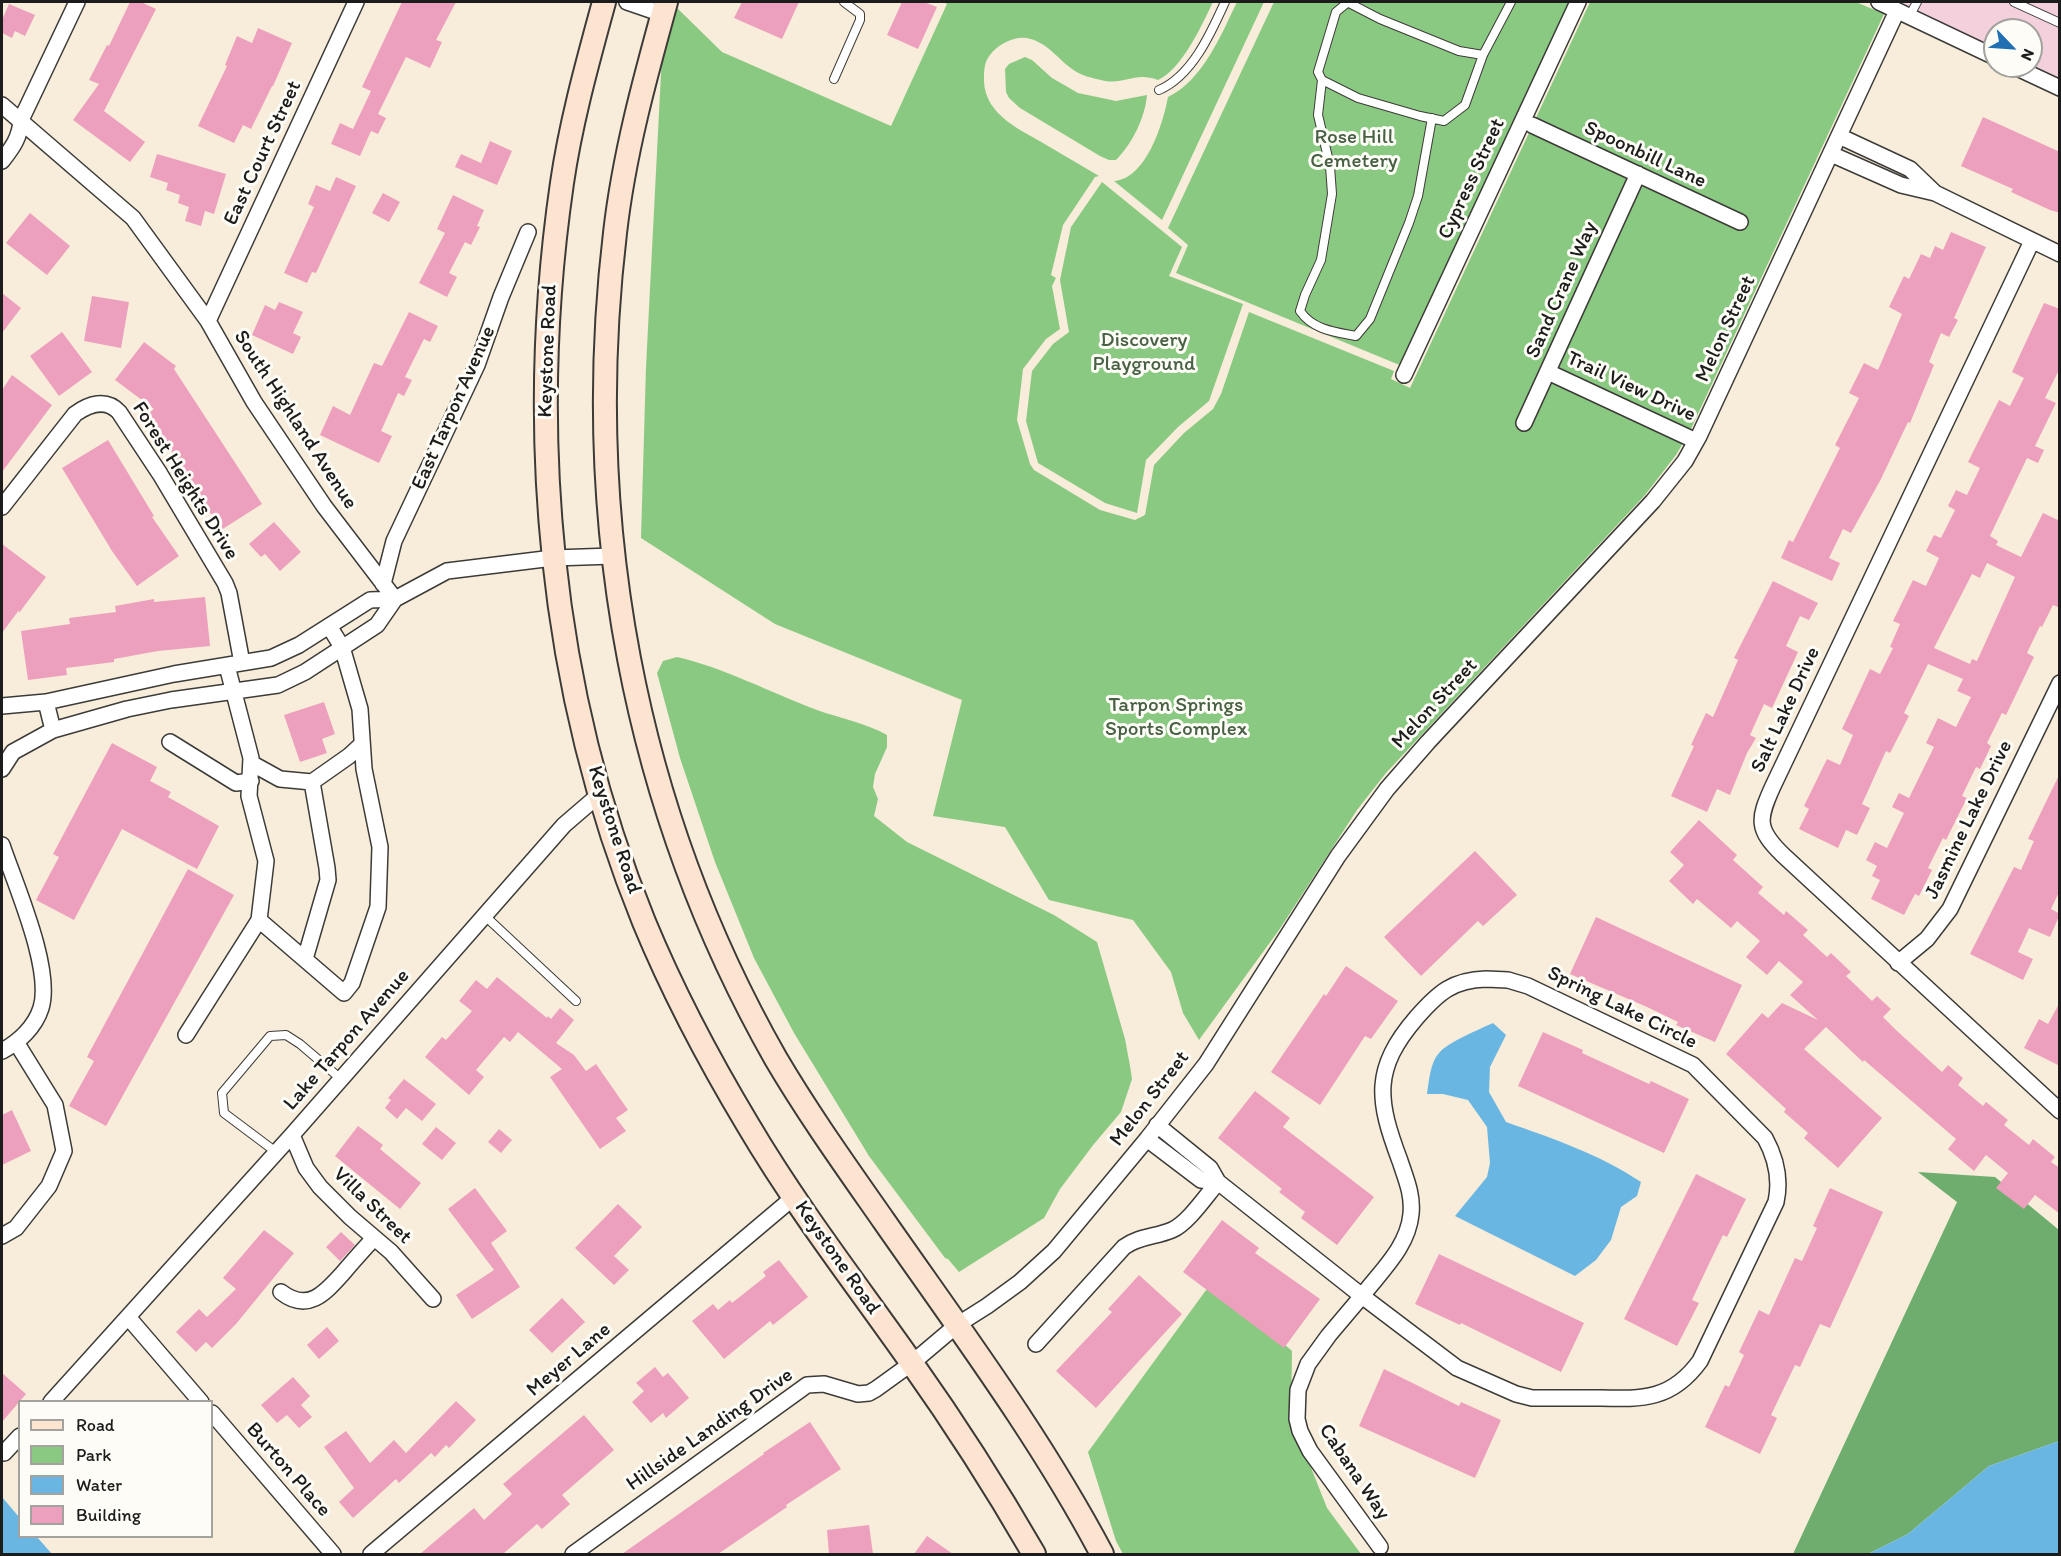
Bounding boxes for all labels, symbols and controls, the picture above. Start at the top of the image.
north arrow [1983,18,2043,78]
text: N [2017,46,2039,64]
street label: East Court Street [218,77,308,229]
street label: Cypress Street [1433,114,1511,244]
street label: Spoonbill Lane [1580,116,1710,194]
park label: Rose Hill Cemetery [1310,125,1398,175]
street label: Sand Crane Way [1521,218,1603,362]
street label: Melon Street [1690,272,1762,386]
street label: Keystone Road [533,284,563,418]
street label: East Tarpon Avenue [407,322,501,494]
street label: South Highland Avenue [228,326,362,514]
park label: Discovery Playground [1093,328,1195,378]
street label: Trail View Drive [1562,346,1700,428]
street label: Forest Heights Drive [126,397,244,565]
street label: Salt Lake Drive [1746,643,1826,777]
street label: Melon Street [1387,654,1483,754]
park label: Tarpon Springs Sports Complex [1105,693,1247,743]
street label: Jasmine Lake Drive [1920,736,2018,904]
street label: Keystone Road [581,763,647,897]
street label: Spring Lake Circle [1543,961,1701,1055]
street label: Lake Tarpon Avenue [279,964,415,1116]
street label: Melon Street [1105,1046,1195,1152]
street label: Villa Street [327,1162,417,1250]
street label: Keystone Road [789,1196,885,1320]
street label: Meyer Lane [522,1317,616,1403]
street label: Hillside Landing Drive [622,1363,798,1497]
legend [18,1400,213,1538]
text: Road [76,1414,115,1436]
street label: Burton Place [240,1418,336,1522]
street label: Cabana Way [1313,1419,1395,1525]
text: Park [76,1444,111,1466]
text: Water [76,1474,122,1496]
text: Building [76,1504,141,1526]

